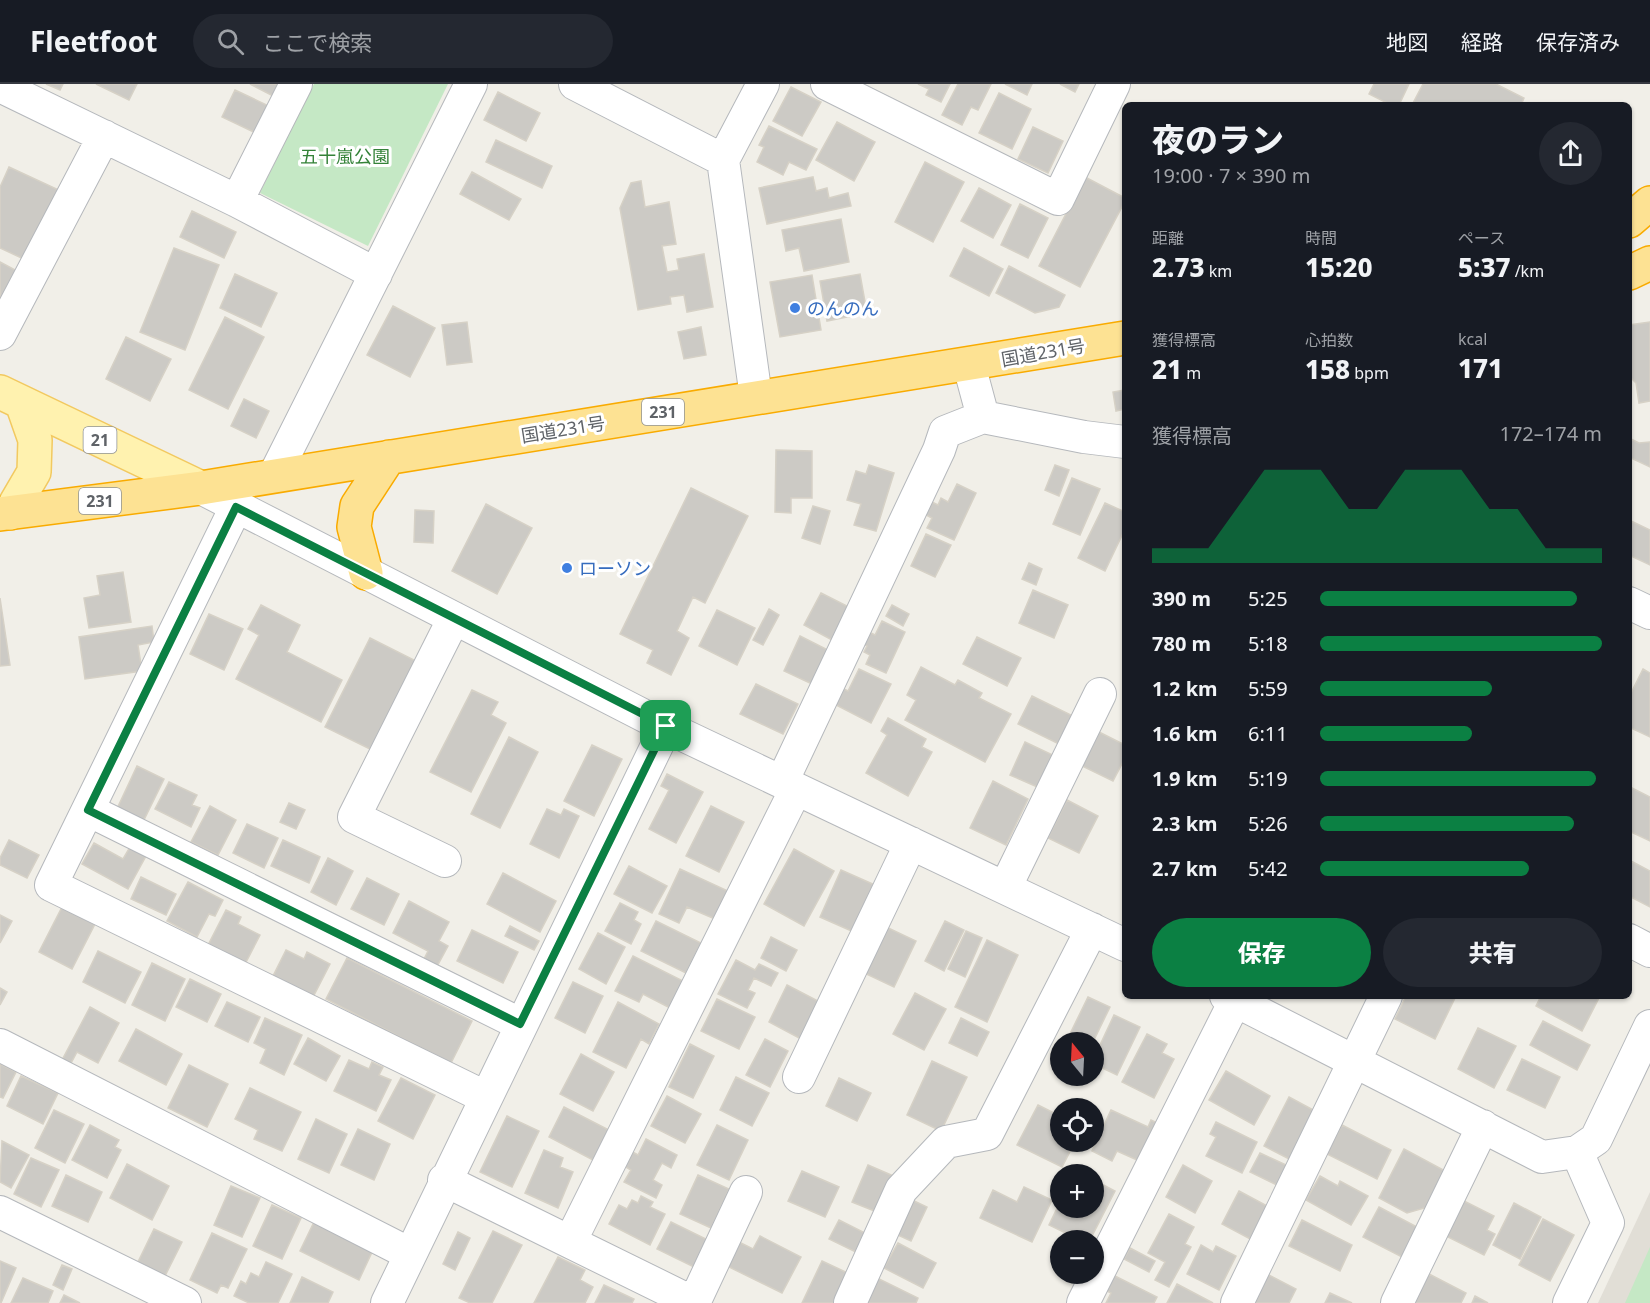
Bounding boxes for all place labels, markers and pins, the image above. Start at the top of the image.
place label: のんのん [807,296,879,320]
marker: のんのん [788,301,802,315]
place label: ローソン [579,556,651,580]
marker: ローソン [560,561,574,575]
pin [640,700,691,751]

